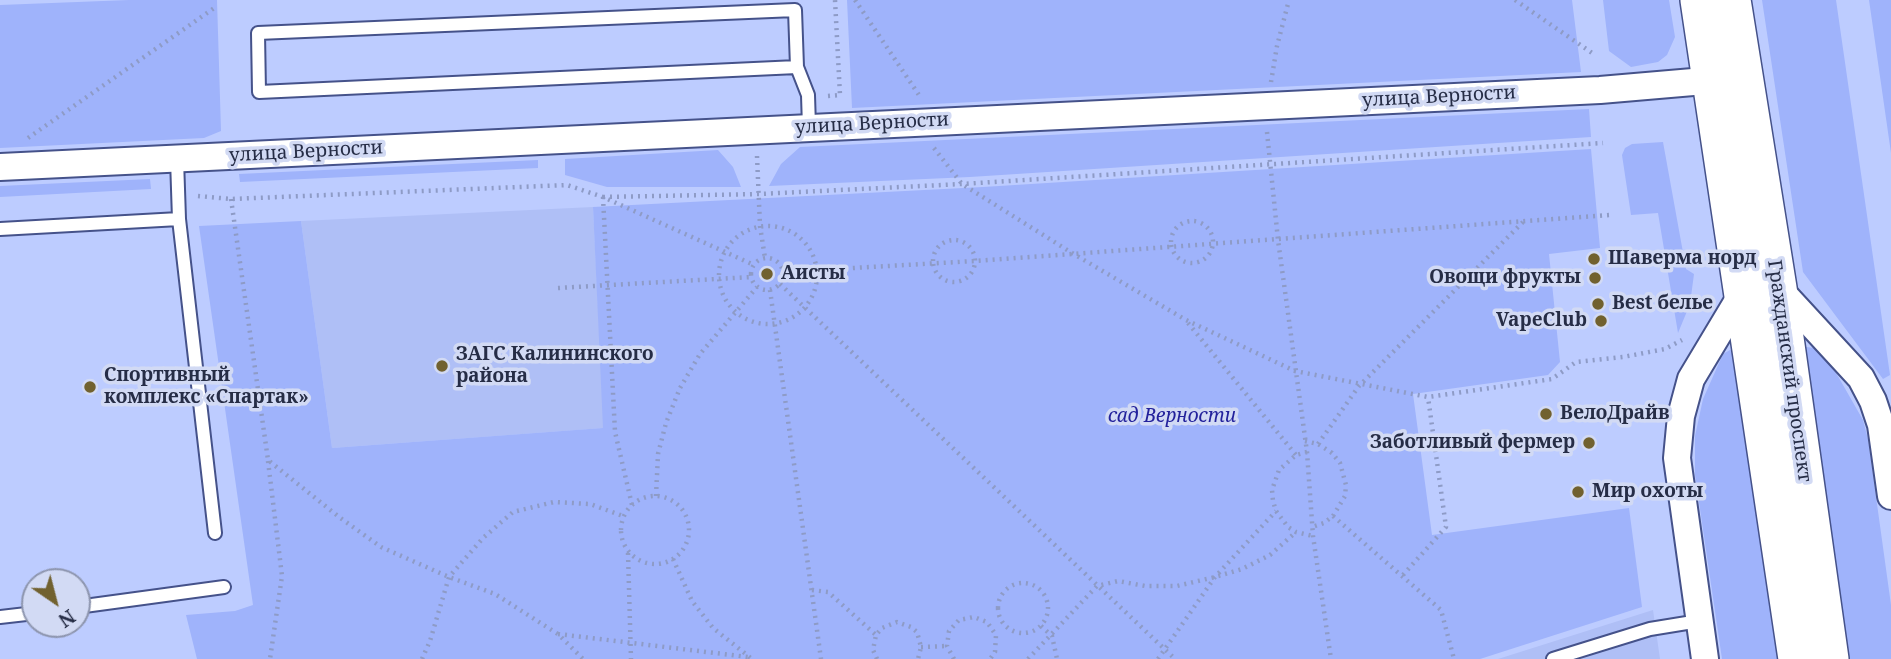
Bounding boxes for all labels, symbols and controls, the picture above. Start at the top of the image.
street label: улица Верности [1361,82,1517,112]
street label: улица Верности [794,109,950,139]
street label: улица Верности [228,137,384,167]
place label: Шаверма норд [1608,248,1756,270]
marker: Шаверма норд [1586,251,1602,267]
street label: Гражданский проспект [1762,258,1816,484]
place label: Аисты [781,263,845,285]
marker: Аисты [759,266,775,282]
place label: Овощи фрукты [1429,267,1581,289]
marker: Овощи фрукты [1587,270,1603,286]
place label: Best белье [1612,293,1713,315]
marker: Best белье [1590,296,1606,312]
place label: VapeClub [1496,310,1587,332]
marker: VapeClub [1593,313,1609,329]
place label: ЗАГС Калининского района [456,344,654,388]
marker: ЗАГС Калининского района [434,358,450,374]
place label: Спортивный комплекс «Спартак» [104,365,309,409]
marker: Спортивный комплекс «Спартак» [82,379,98,395]
place label: ВелоДрайв [1560,403,1669,425]
park label: сад Верности [1108,406,1236,428]
marker: ВелоДрайв [1538,406,1554,422]
place label: Заботливый фермер [1370,432,1575,454]
marker: Заботливый фермер [1581,435,1597,451]
place label: Мир охоты [1592,481,1703,503]
marker: Мир охоты [1570,484,1586,500]
north arrow [21,568,91,638]
text: N [53,604,80,634]

